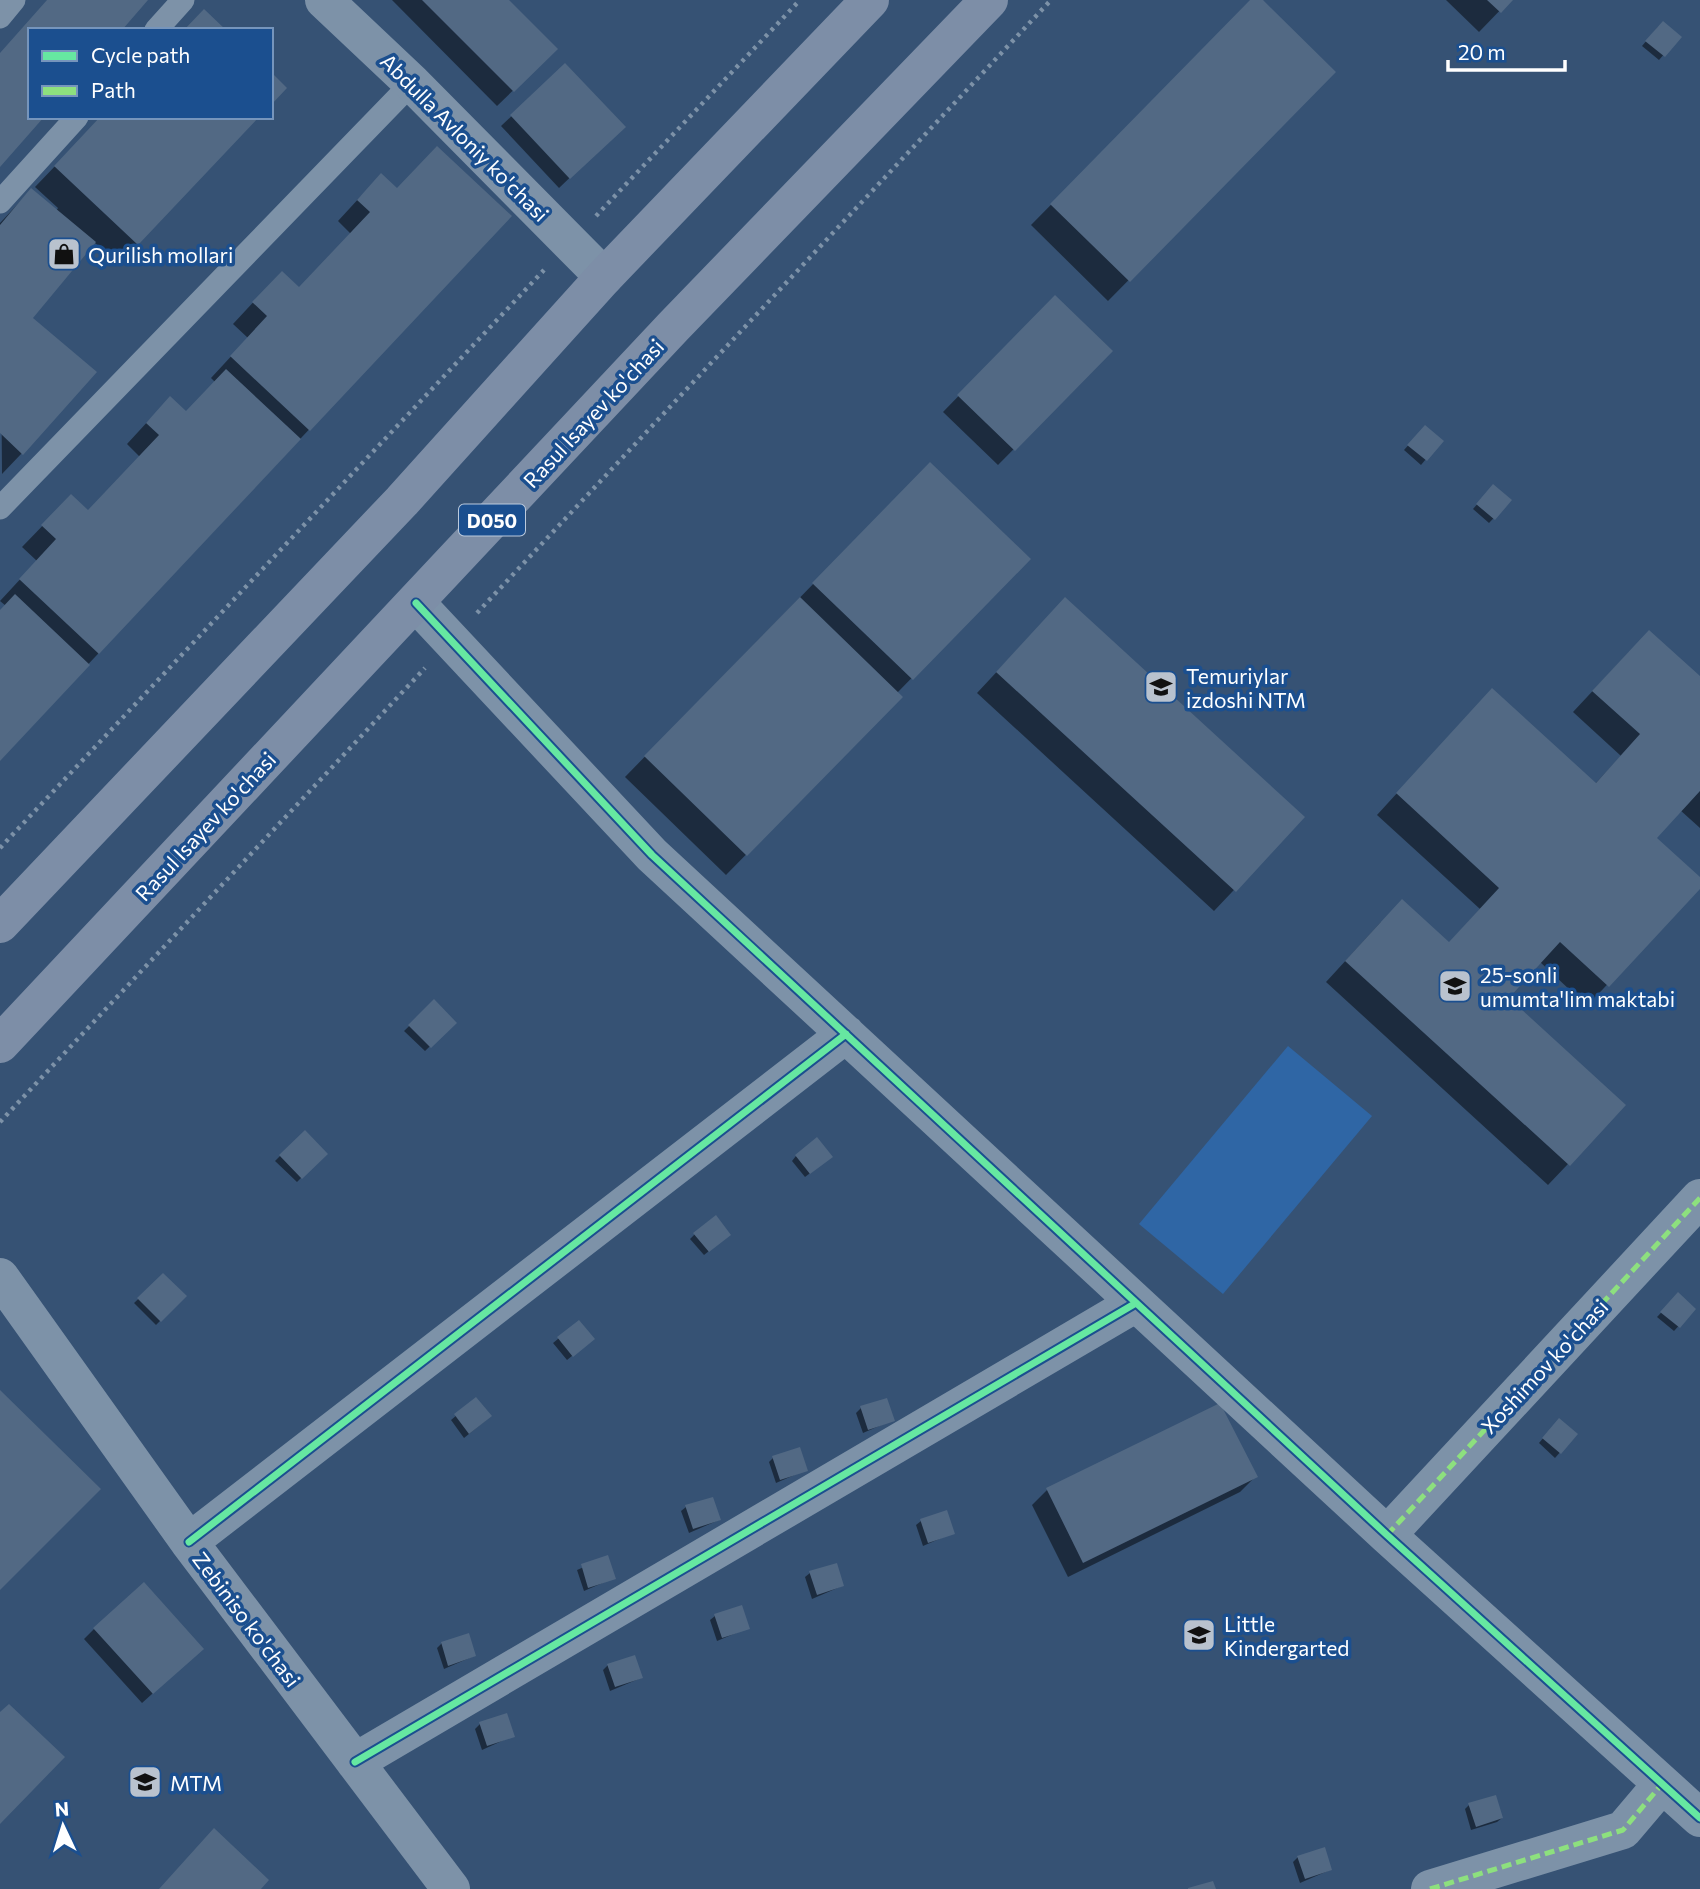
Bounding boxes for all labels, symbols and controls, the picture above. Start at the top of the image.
legend [28,28,273,119]
scale bar [1448,28,1565,72]
text: 20 m [1458,39,1506,64]
text: Cycle path [91,42,190,67]
street label: Abdulla Avloniy ko'chasi [376,48,554,226]
text: Path [91,77,136,102]
shop icon: Qurilish mollari [45,235,83,273]
place label: Qurilish mollari [88,242,233,267]
street label: Rasul Isayev ko'chasi [518,334,668,492]
road number: D050 [459,505,525,536]
place label: Temuriylar izdoshi NTM [1186,663,1306,712]
school or university icon: Temuriylar izdoshi NTM [1142,668,1180,706]
street label: Rasul Isayev ko'chasi [130,747,280,905]
place label: 25-sonli umumta'lim maktabi [1480,962,1675,1011]
school or university icon: 25-sonli umumta'lim maktabi [1436,967,1474,1005]
street label: Xoshimov ko'chasi [1475,1294,1613,1438]
street label: Zebiniso ko'chasi [188,1547,306,1691]
place label: Little Kindergarted [1224,1611,1349,1660]
school or university icon: Little Kindergarted [1180,1616,1218,1654]
school or university icon: MTM [126,1763,164,1801]
place label: MTM [170,1770,222,1795]
north arrow [28,1791,98,1861]
text: N [54,1797,70,1821]

